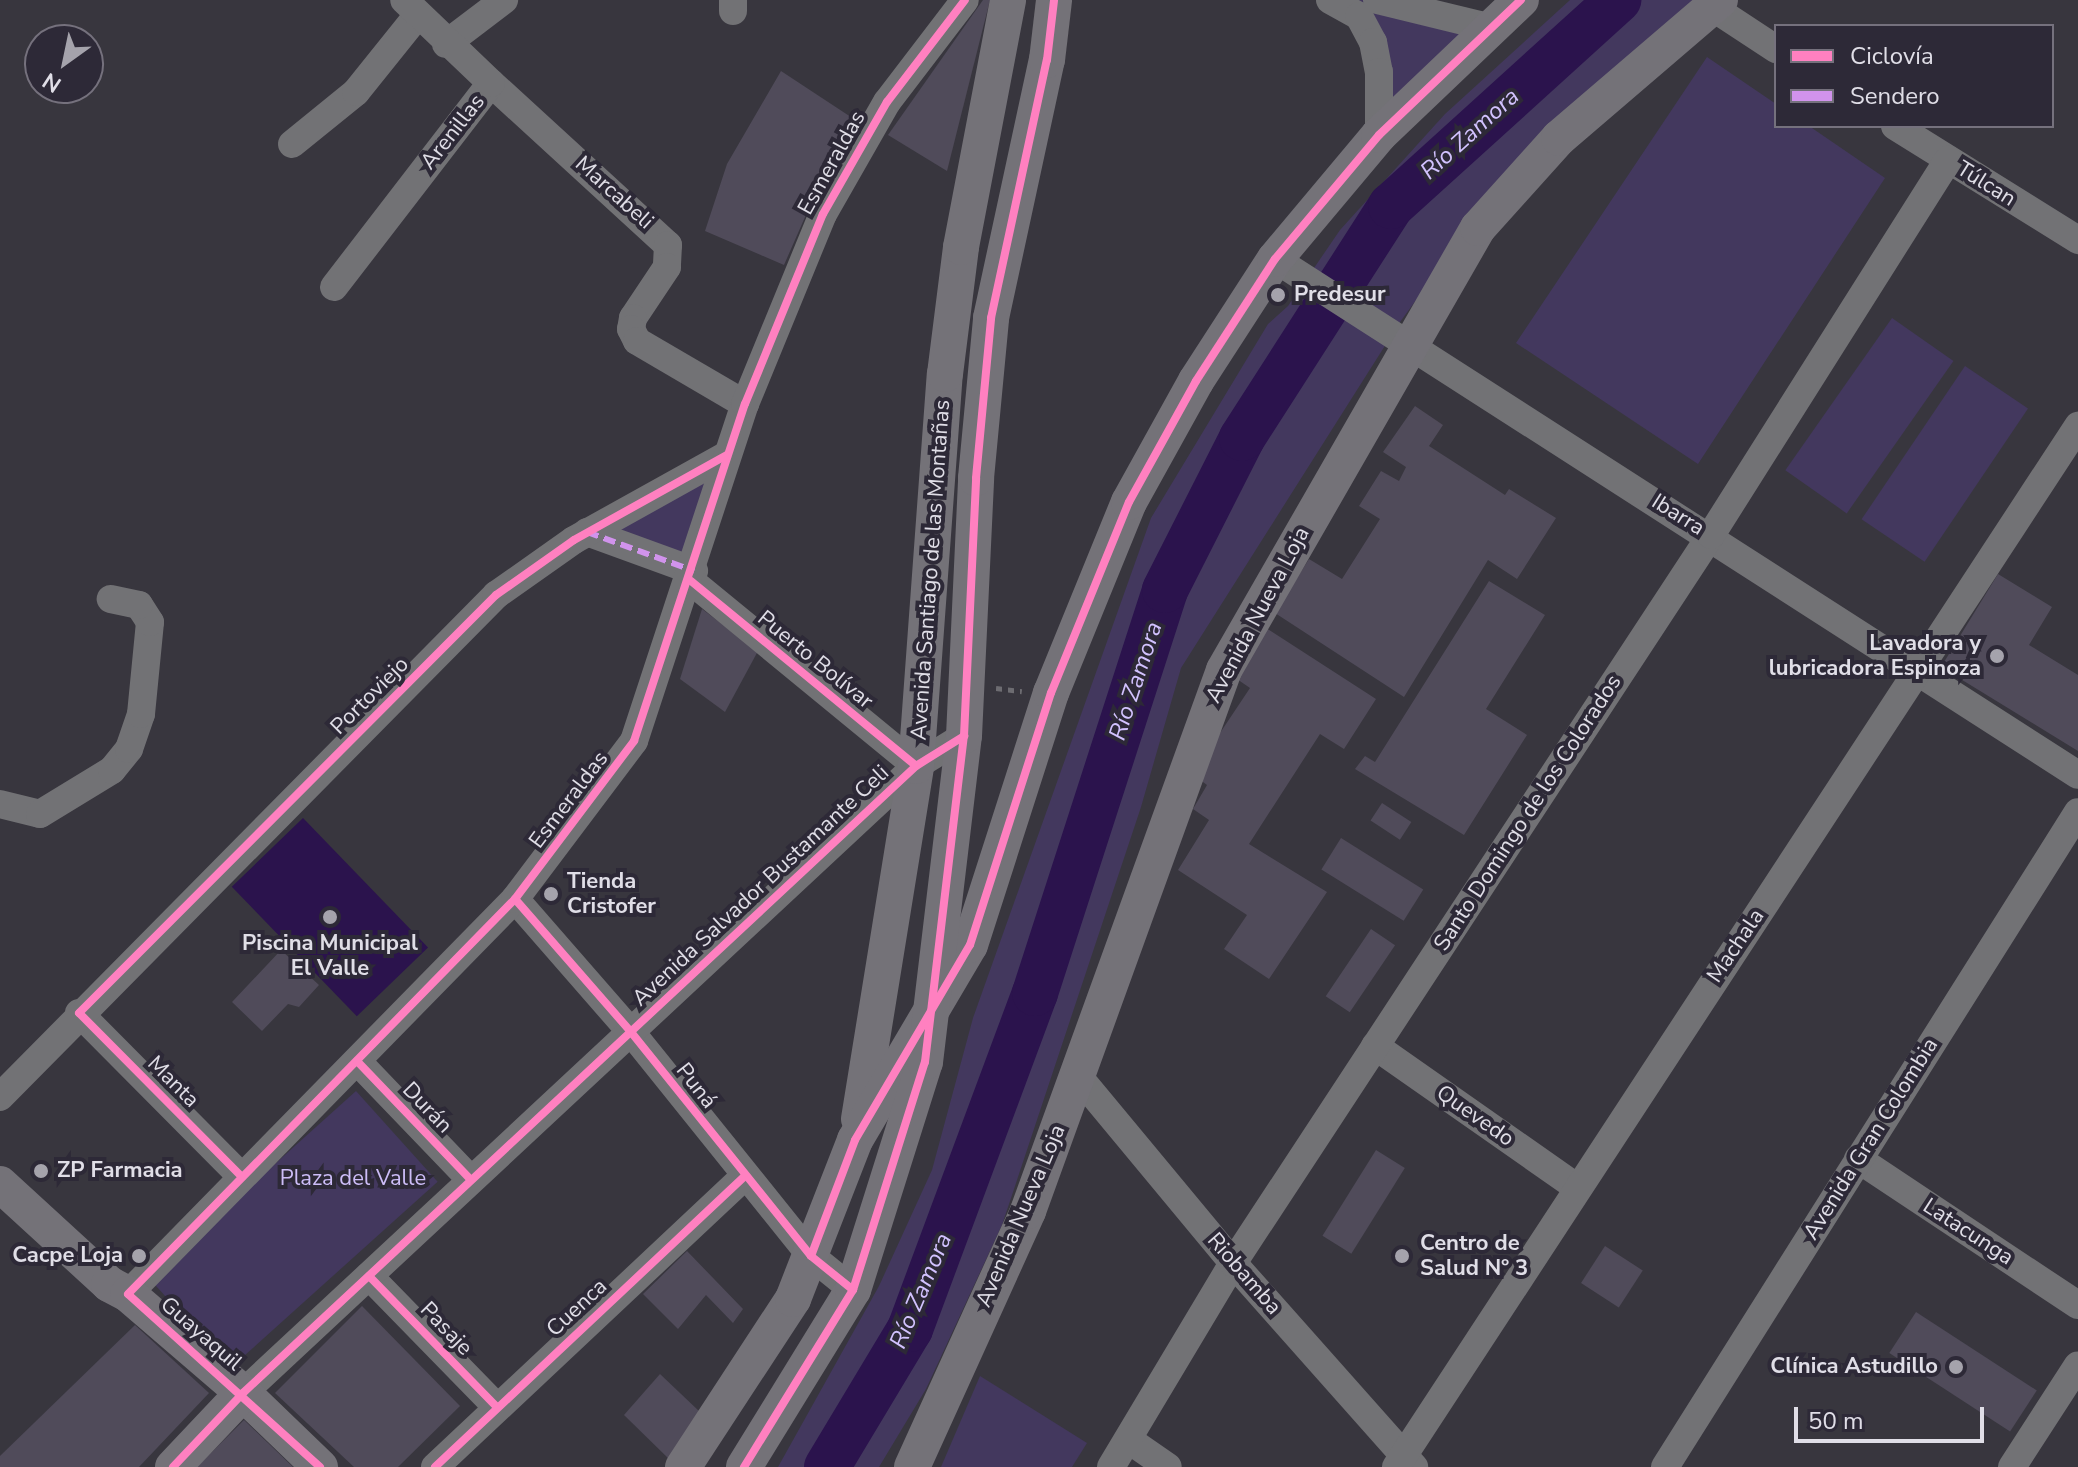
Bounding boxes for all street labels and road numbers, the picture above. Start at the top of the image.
street label: Arenillas [415,89,491,175]
street label: Esmeraldas [793,106,871,220]
street label: Marcabeli [569,151,659,235]
street label: Túlcan [1952,156,2020,212]
street label: Avenida Santiago de las Montañas [906,399,956,741]
street label: Ibarra [1647,489,1709,541]
street label: Avenida Nueva Loja [1200,522,1316,708]
street label: Puerto Bolívar [752,605,878,715]
street label: Portoviejo [326,652,414,740]
street label: Santo Domingo de los Colorados [1429,670,1627,956]
street label: Esmeraldas [524,746,614,854]
street label: Avenida Salvador Bustamante Celi [627,760,895,1012]
street label: Machala [1702,904,1770,988]
street label: Avenida Gran Colombia [1798,1033,1944,1245]
street label: Manta [142,1051,204,1113]
street label: Puná [670,1058,722,1114]
street label: Durán [396,1077,458,1139]
street label: Quevedo [1431,1080,1519,1152]
street label: Avenida Nueva Loja [971,1121,1071,1311]
street label: Latacunga [1918,1193,2018,1271]
street label: Riobamba [1201,1228,1287,1320]
street label: Cuenca [541,1274,613,1342]
street label: Guayaquil [155,1291,247,1377]
street label: Pasaje [414,1297,478,1361]

